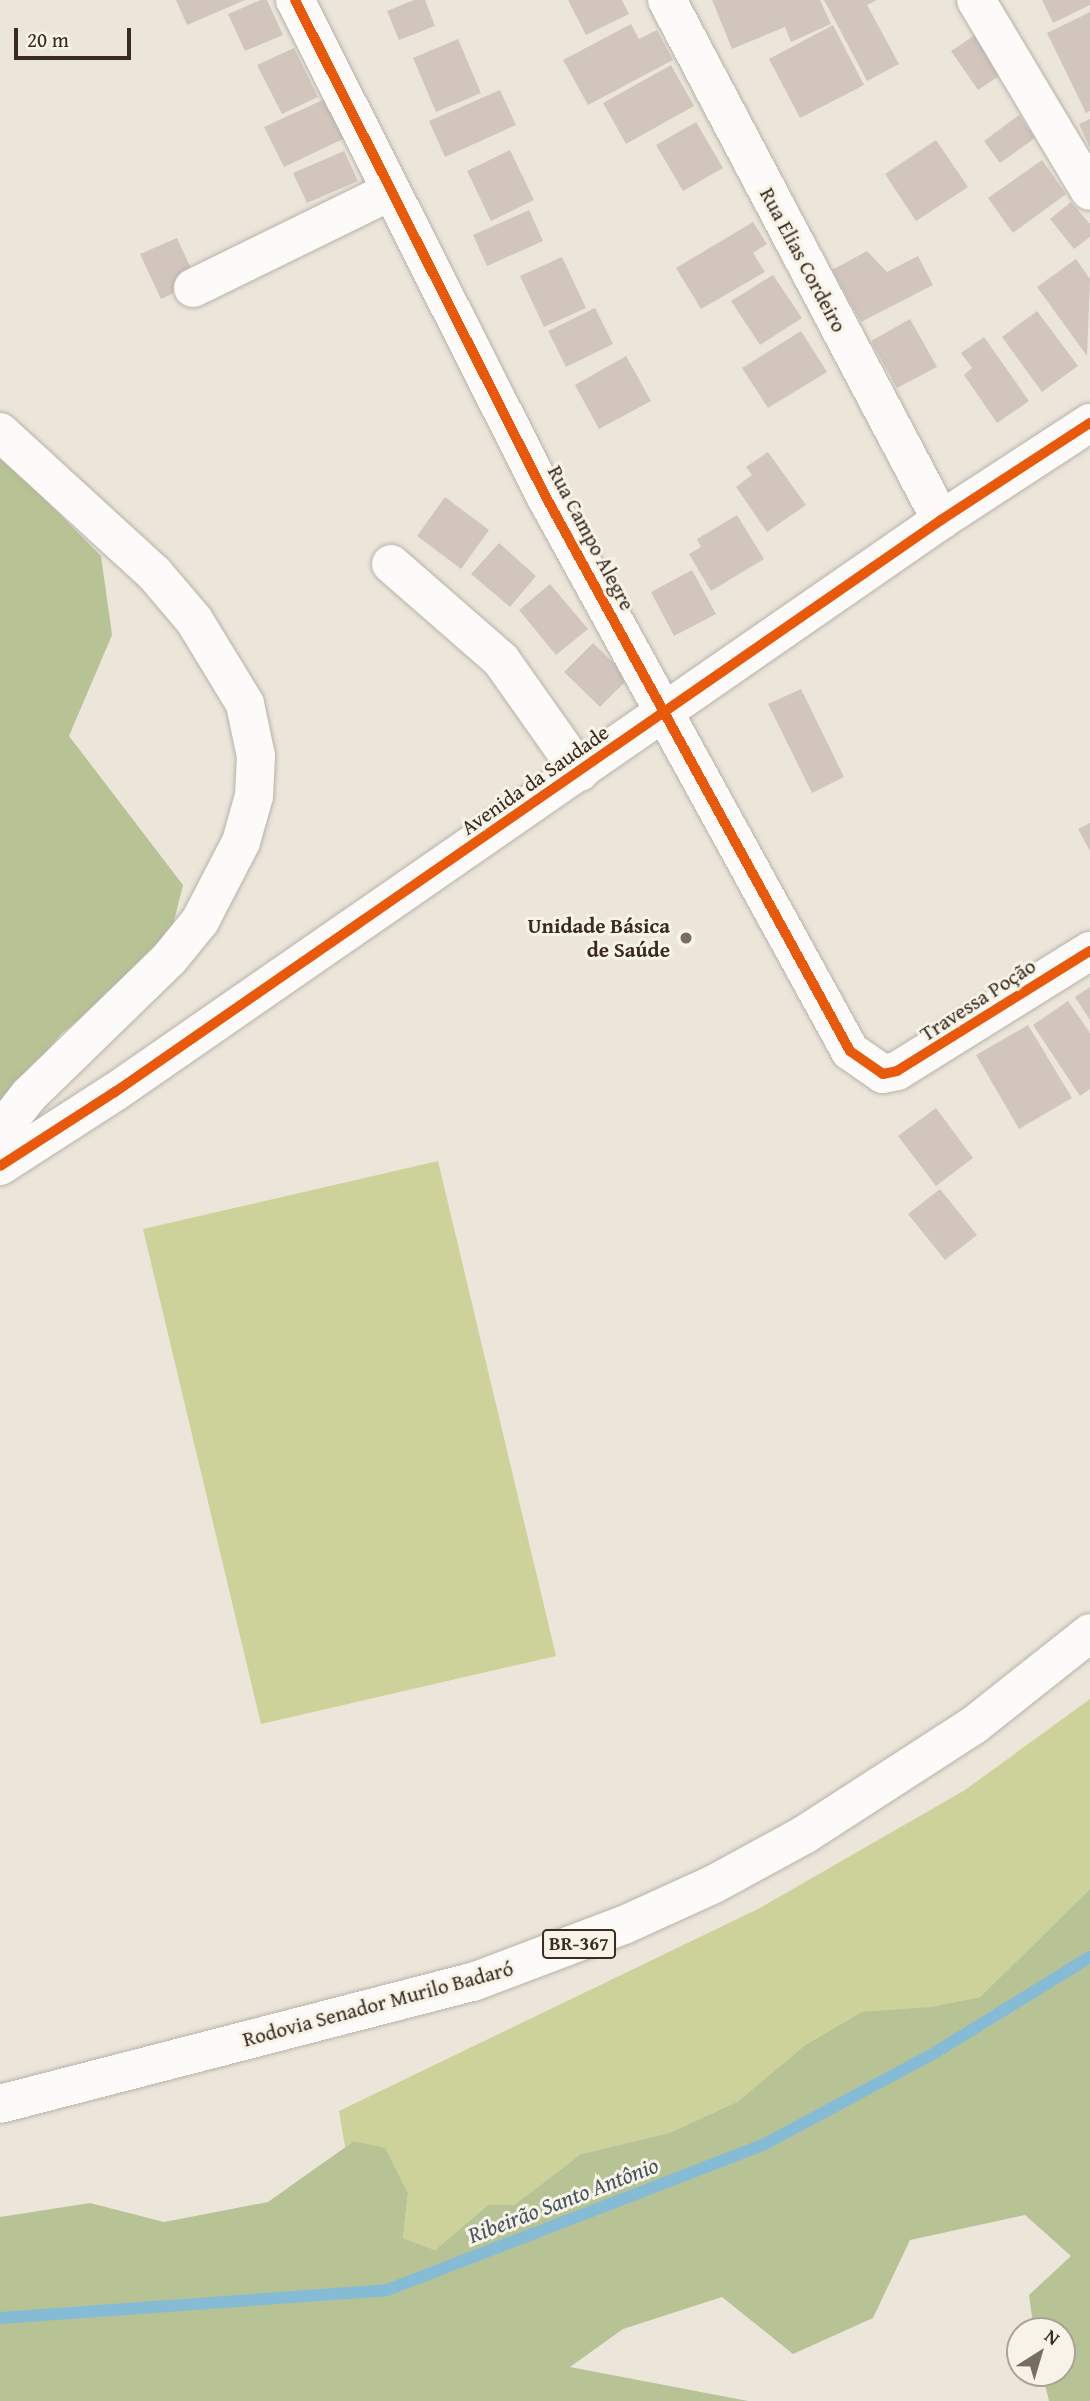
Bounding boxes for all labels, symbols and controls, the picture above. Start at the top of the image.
scale bar [18,14,135,58]
text: 20 m [27,24,69,55]
street label: Rua Elias Cordeiro [754,183,852,337]
street label: Rua Campo Alegre [542,461,640,615]
street label: Avenida da Saudade [456,720,614,840]
place label: Unidade Básica de Saúde [527,913,670,963]
marker: Unidade Básica de Saúde [676,928,696,948]
street label: Travessa Poção [915,953,1041,1047]
road number: BR-367 [540,1928,618,1960]
street label: Rodovia Senador Murilo Badaró [240,1956,516,2052]
water label: Ribeirão Santo Antônio [464,2151,662,2249]
north arrow [1006,2317,1076,2387]
text: N [1039,2322,1066,2352]

